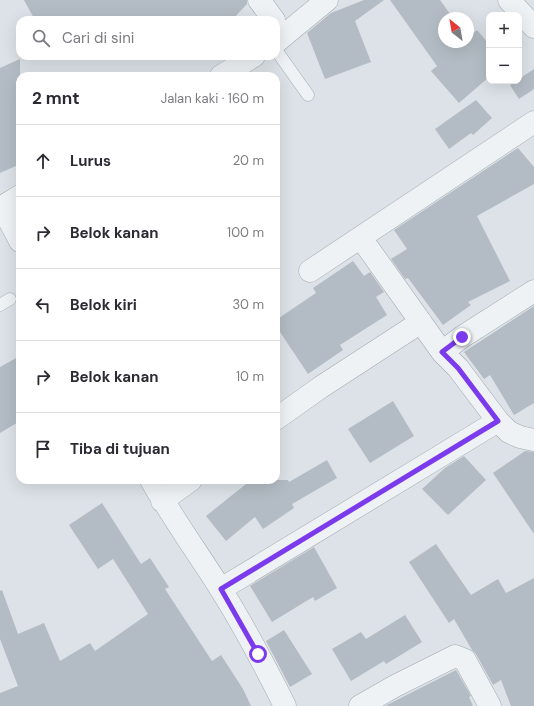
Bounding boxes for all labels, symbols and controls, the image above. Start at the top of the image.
north arrow [438,12,474,48]
map controls [486,12,522,84]
button: + [486,12,522,48]
search box [16,16,280,60]
icon: search [30,27,52,49]
text: Cari di sini [62,28,134,48]
button: − [486,48,522,84]
text: 2 mnt [32,87,80,109]
text: Jalan kaki · 160 m [161,90,264,107]
icon: ahead [32,150,54,172]
text: Lurus [70,151,111,171]
text: 20 m [233,152,264,169]
icon: right [32,222,54,244]
text: Belok kanan [70,223,158,243]
text: 100 m [227,224,264,241]
icon: left [32,294,54,316]
text: Belok kiri [70,295,137,315]
text: 30 m [232,296,264,313]
route end [453,328,471,346]
icon: right [32,366,54,388]
text: Belok kanan [70,367,158,387]
text: 10 m [236,368,264,385]
icon: arrive [32,438,54,460]
text: Tiba di tujuan [70,439,170,459]
route start [249,645,267,663]

